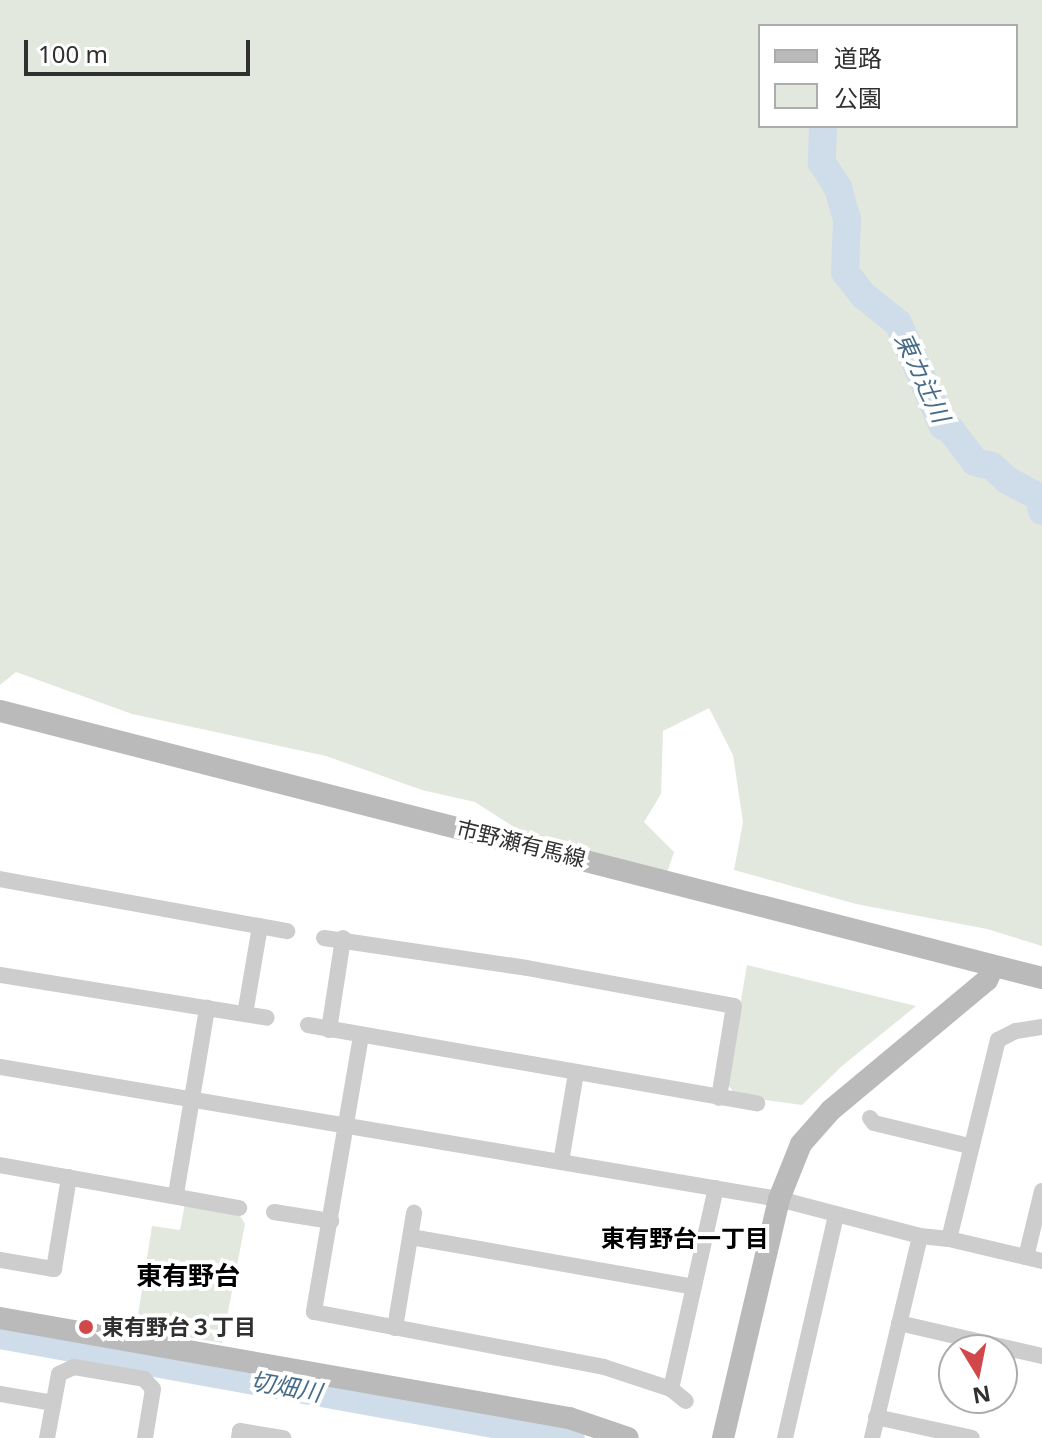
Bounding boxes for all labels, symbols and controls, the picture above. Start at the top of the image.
scale bar [28,24,254,74]
legend [758,24,1018,128]
text: 100 m [38,37,108,70]
text: 道路 [834,41,882,74]
text: 公園 [834,81,882,114]
water label: 東カ辻川 [890,327,956,427]
street label: 市野瀬有馬線 [454,814,588,872]
district label: 東有野台一丁目 [601,1224,769,1252]
district label: 東有野台 [136,1260,240,1292]
place label: 東有野台３丁目 [102,1314,256,1340]
marker: 東有野台３丁目 [77,1318,95,1336]
north arrow [938,1334,1018,1414]
water label: 切畑川 [248,1366,324,1406]
text: N [970,1379,993,1412]

